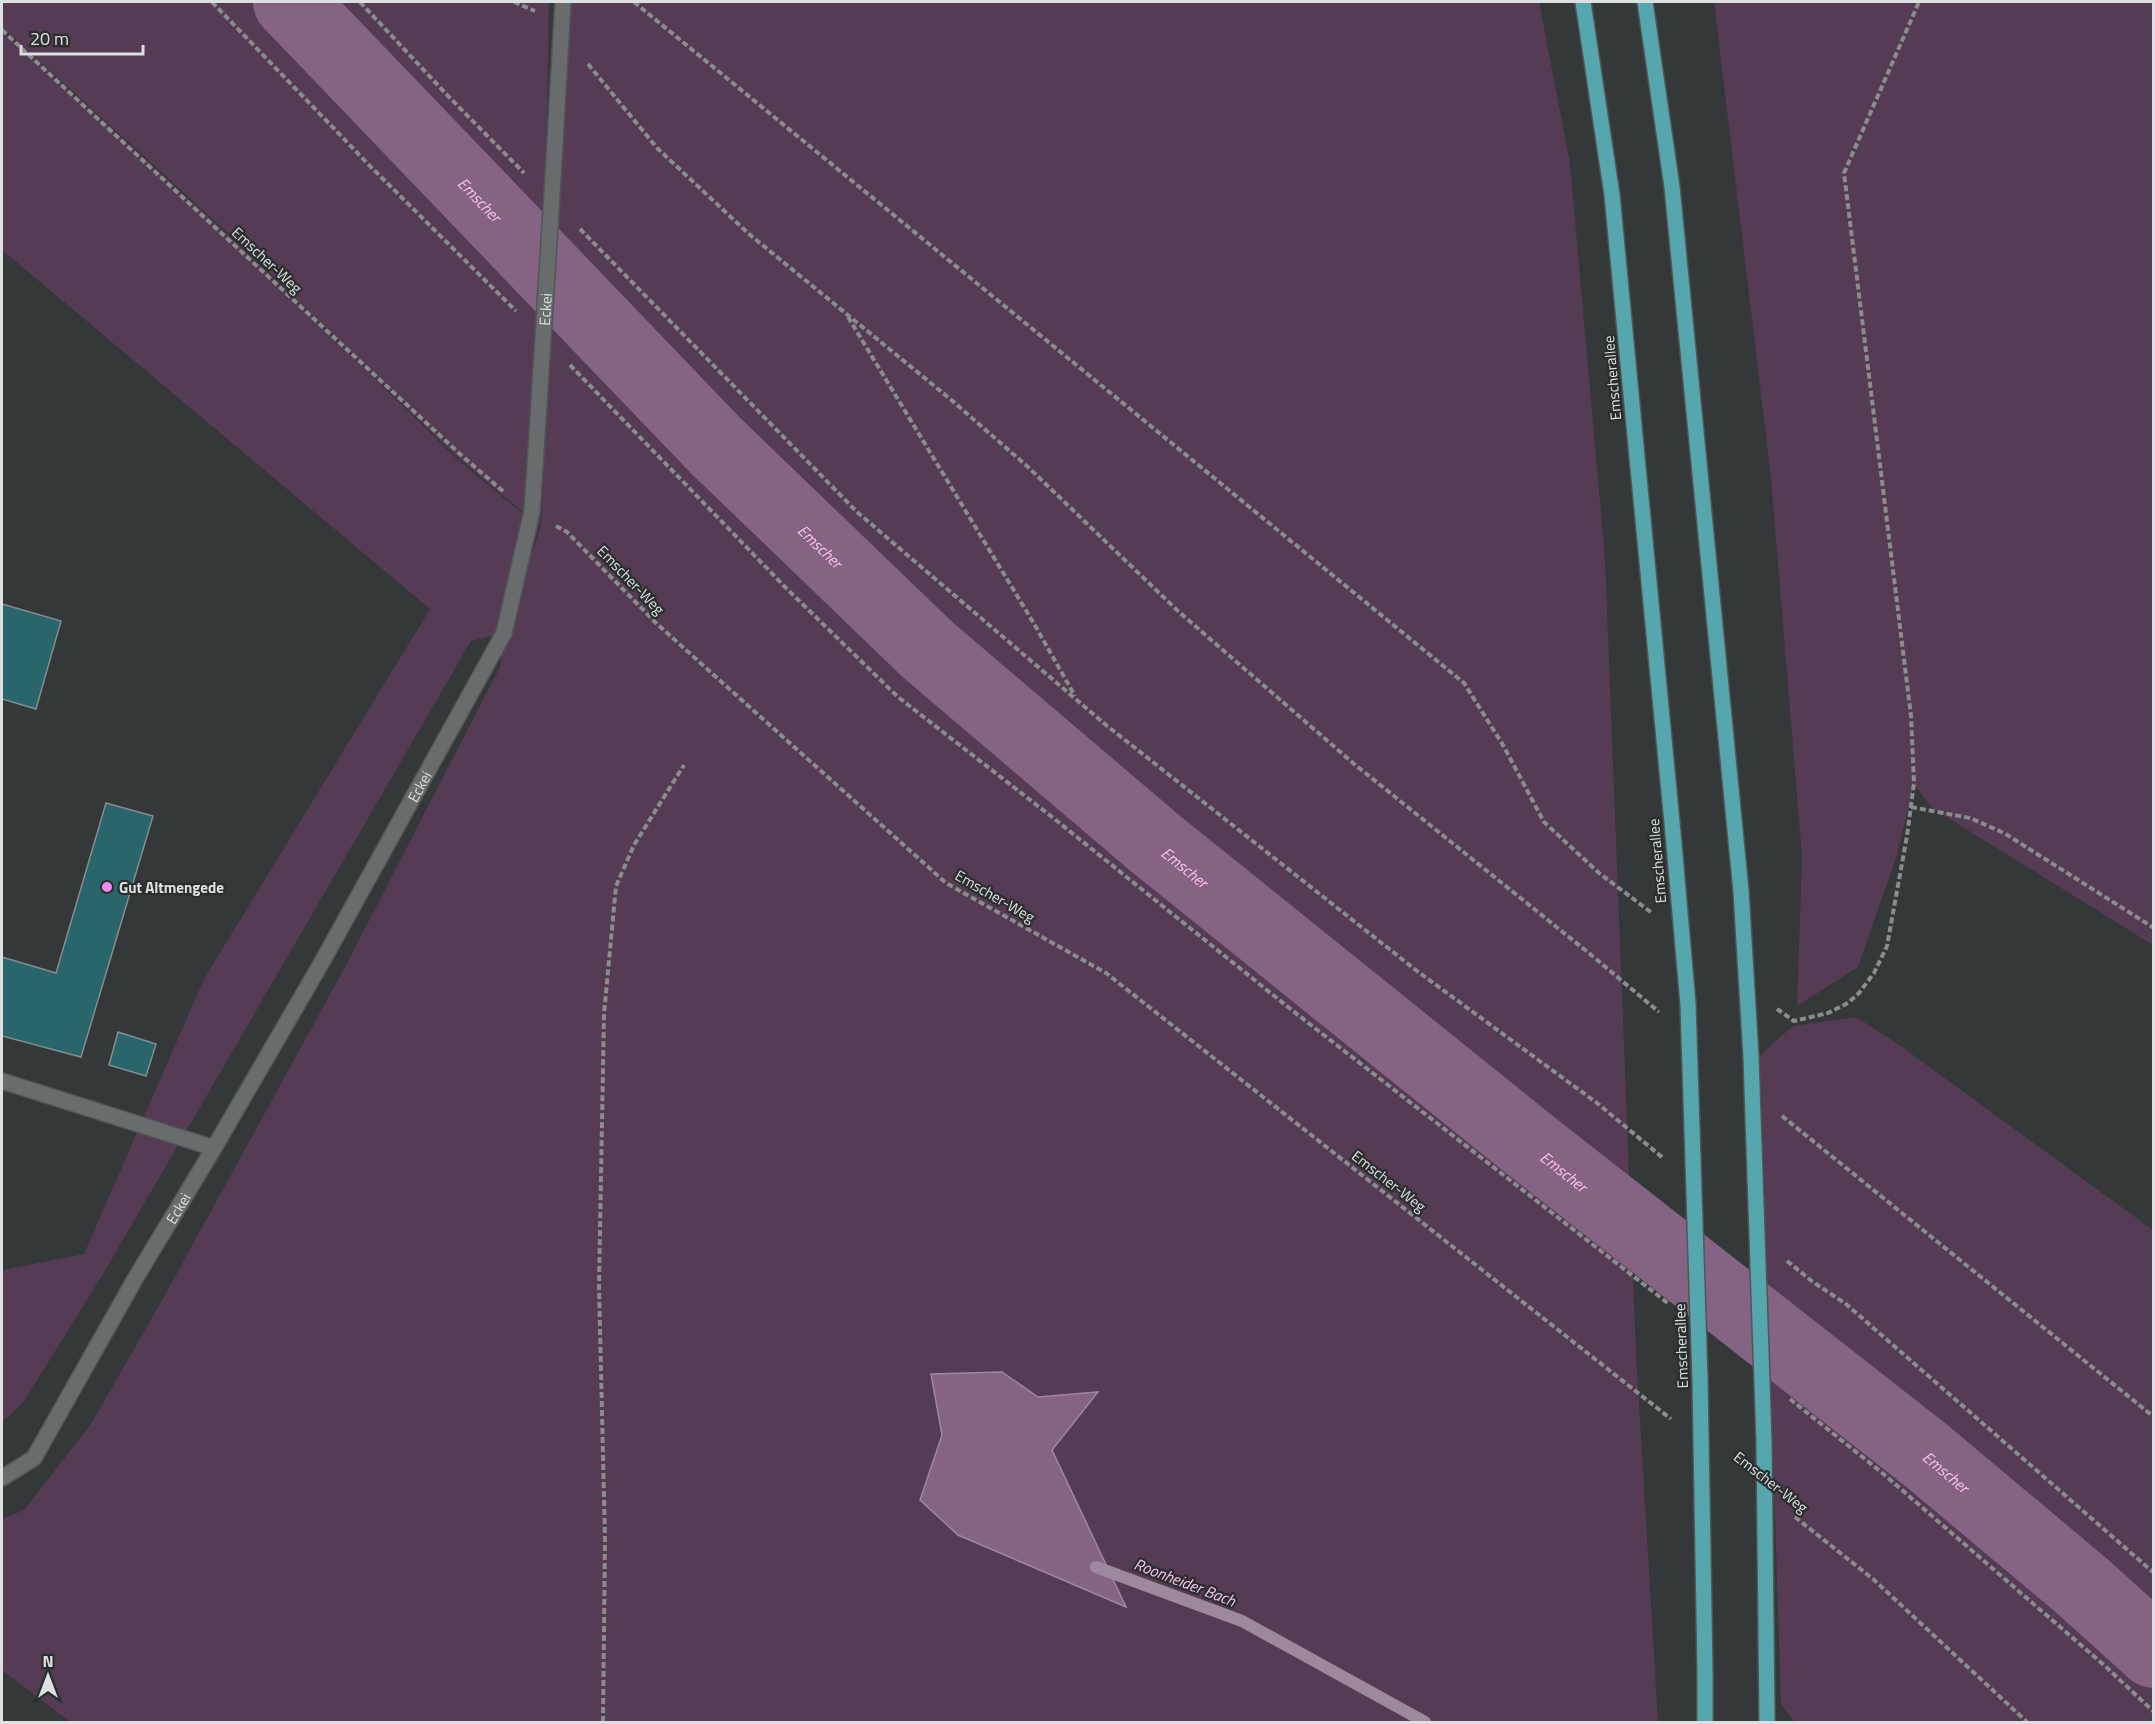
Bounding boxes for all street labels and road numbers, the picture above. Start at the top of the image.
street label: Emscher-Weg [227,221,308,299]
street label: Eckei [532,292,557,326]
street label: Emscherallee [1597,335,1627,421]
street label: Emscher-Weg [592,540,670,620]
street label: Eckei [401,767,437,806]
street label: Emscherallee [1642,818,1672,904]
street label: Emscher-Weg [951,864,1040,928]
street label: Emscher-Weg [1347,1145,1431,1218]
street label: Eckei [159,1188,196,1228]
street label: Emscherallee [1668,1303,1694,1389]
street label: Emscher-Weg [1729,1446,1813,1519]

